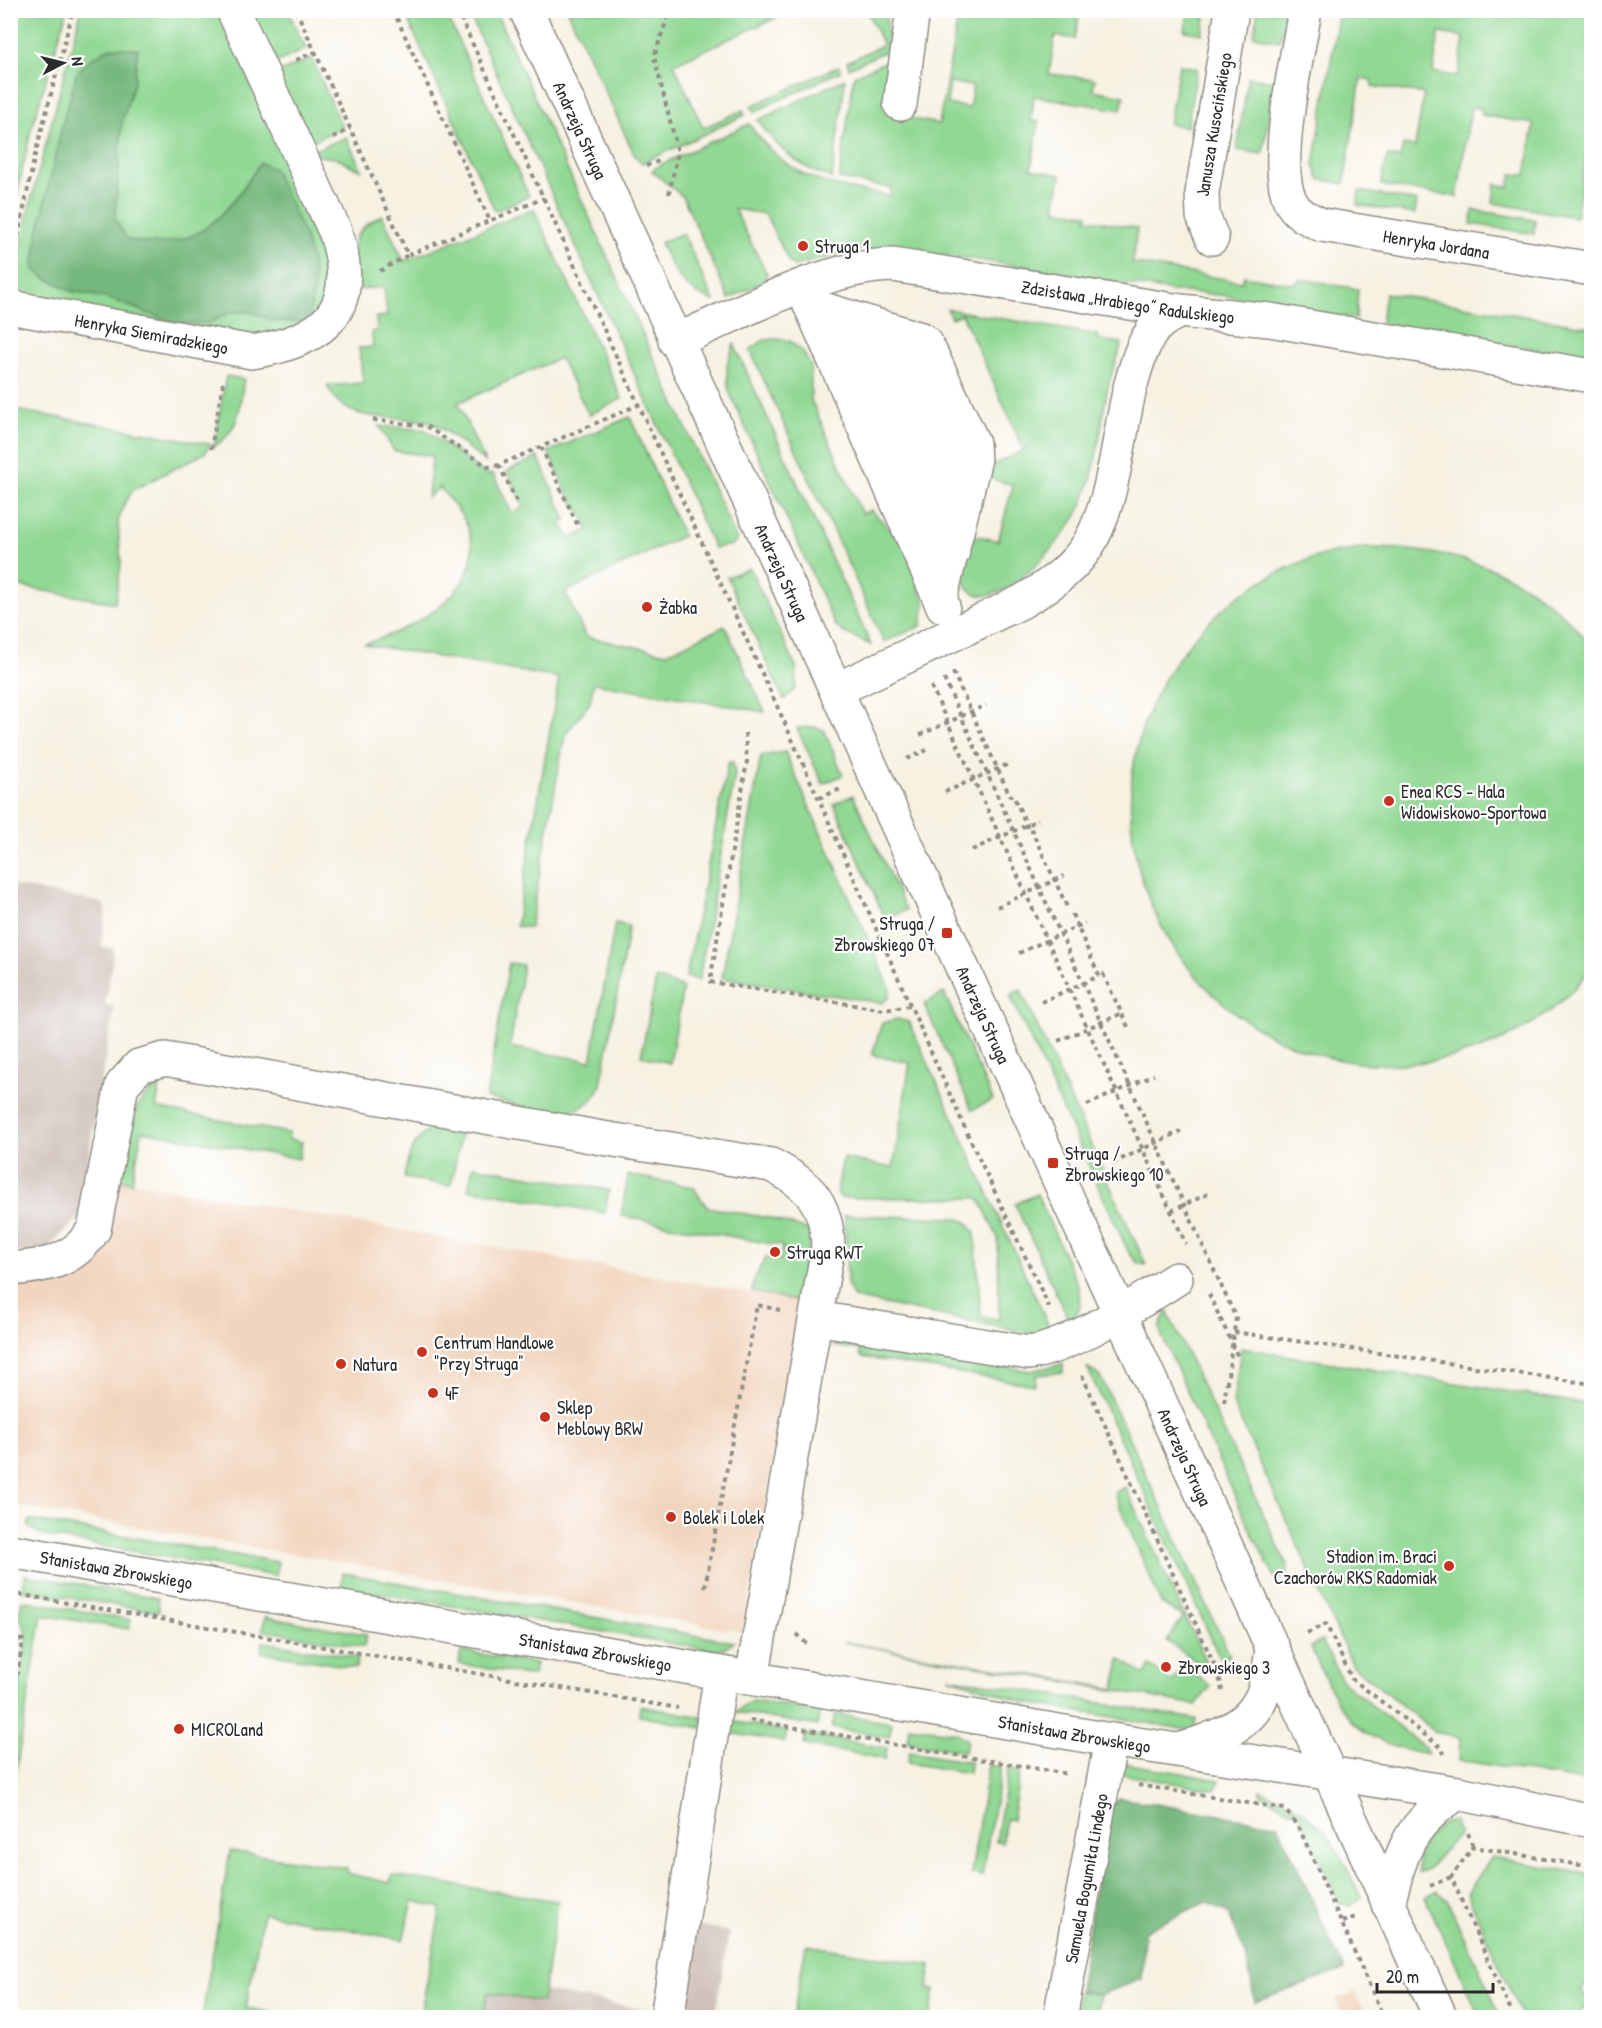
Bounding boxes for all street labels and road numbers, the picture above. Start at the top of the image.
street label: Janusza Kusocińskiego [1189,51,1237,197]
street label: Andrzeja Struga [548,77,614,183]
street label: Henryka Jordana [1381,223,1491,265]
street label: Zdzisława „Hrabiego” Radulskiego [1020,273,1235,329]
street label: Henryka Siemiradzkiego [73,307,230,360]
street label: Andrzeja Struga [749,519,815,625]
street label: Andrzeja Struga [951,962,1017,1068]
street label: Andrzeja Struga [1152,1404,1218,1510]
street label: Stanisława Zbrowskiego [38,1544,195,1595]
street label: Stanisława Zbrowskiego [517,1626,674,1677]
street label: Stanisława Zbrowskiego [996,1708,1152,1758]
street label: Samuela Bogumiła Lindego [1058,1791,1113,1965]

